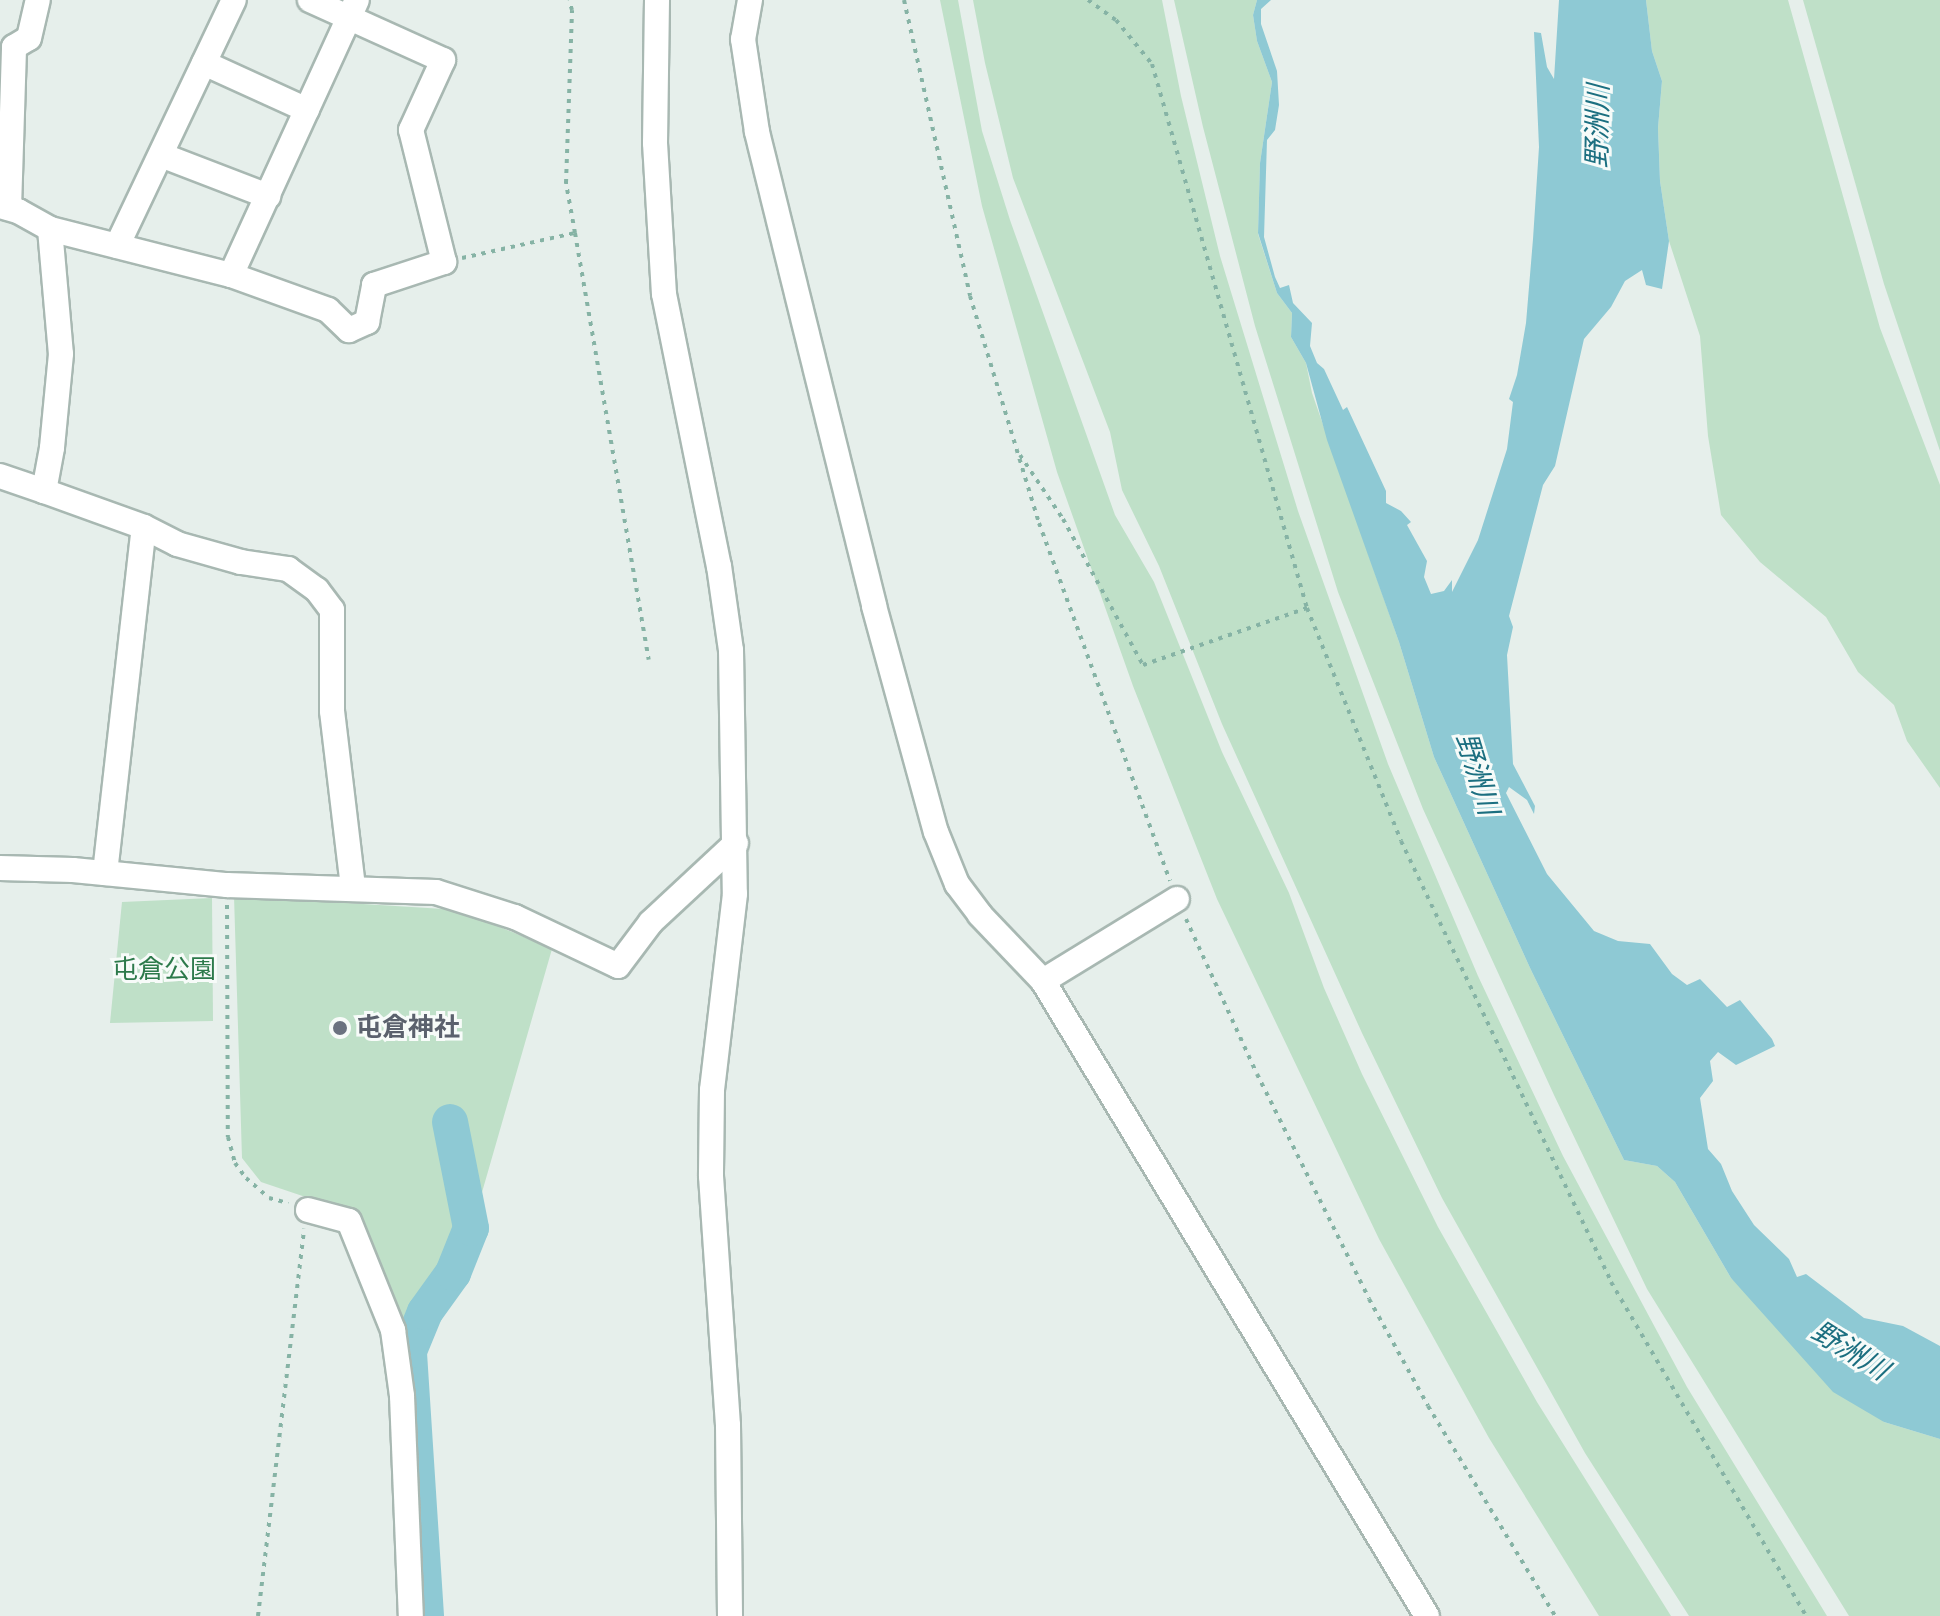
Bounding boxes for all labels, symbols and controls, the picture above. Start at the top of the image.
water label: 野洲川 [1580,84,1616,168]
water label: 野洲川 [1449,729,1505,819]
park label: 屯倉公園 [112,954,216,986]
place label: 屯倉神社 [356,1012,460,1044]
marker: 屯倉神社 [331,1019,349,1037]
water label: 野洲川 [1805,1314,1895,1388]

